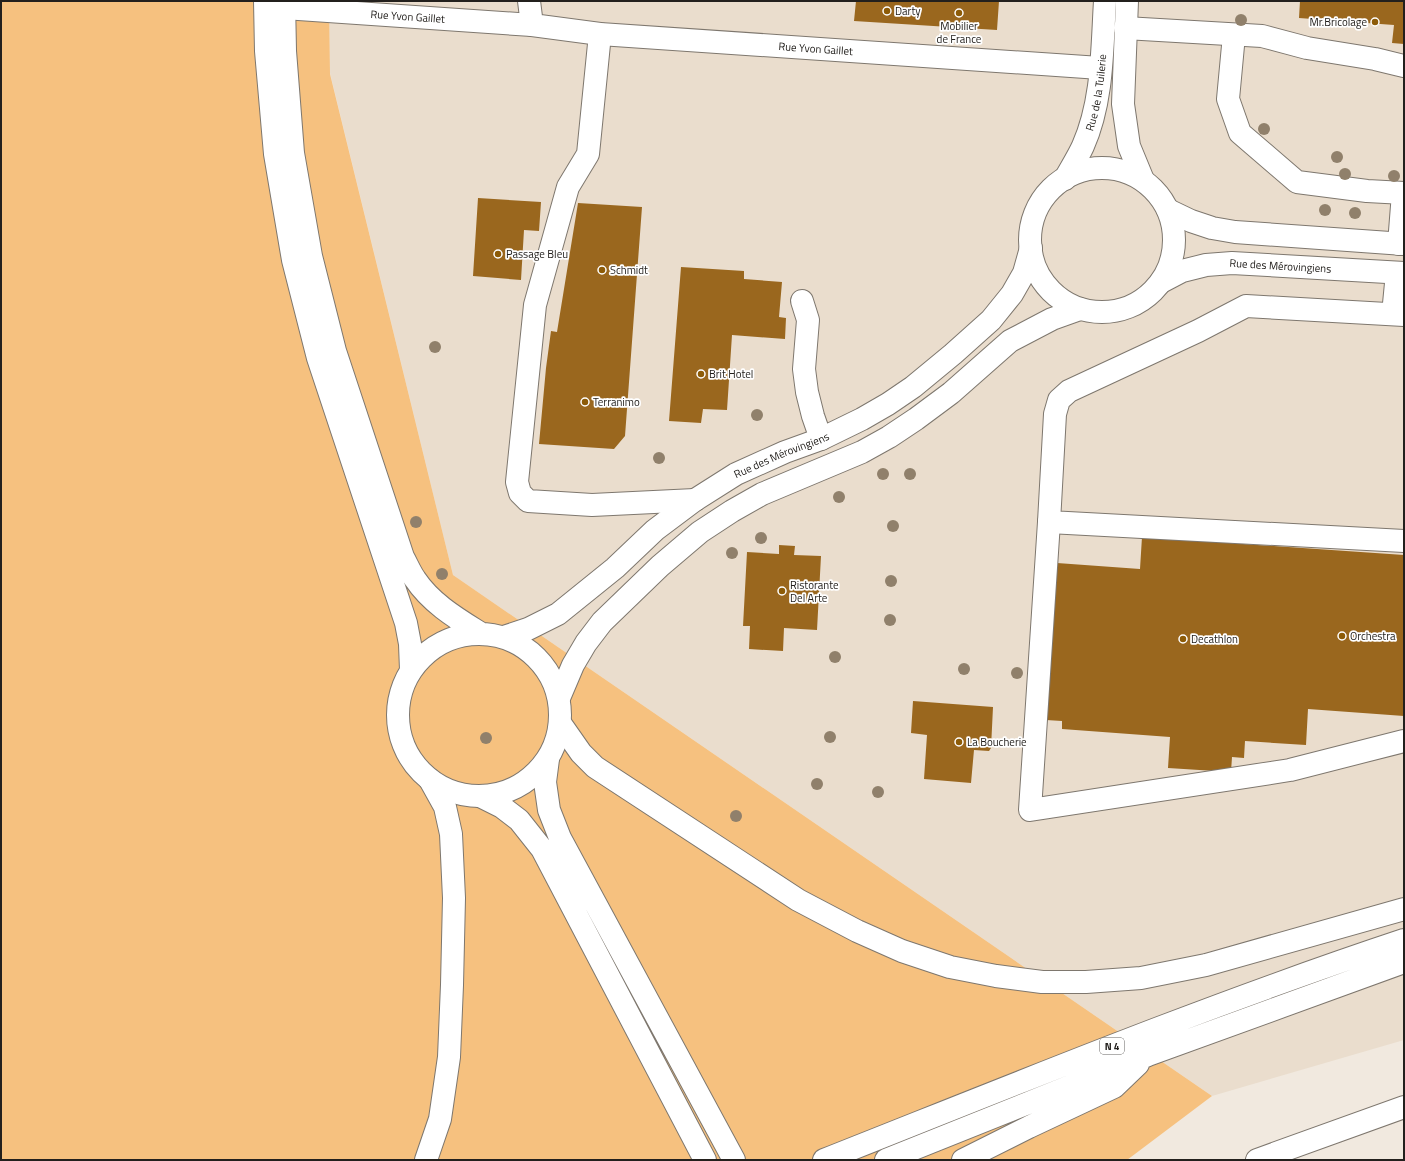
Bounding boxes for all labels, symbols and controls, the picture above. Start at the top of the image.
place label: Darty [895,3,921,19]
street label: Rue Yvon Gaillet [370,6,446,27]
marker: Darty [882,6,892,16]
marker: Mobilier de France [954,8,964,18]
place label: Mr.Bricolage [1309,14,1367,30]
marker: Mr.Bricolage [1370,17,1380,27]
place label: Mobilier de France [937,18,982,47]
street label: Rue Yvon Gaillet [778,38,854,59]
street label: Rue de la Tuilerie [1081,53,1110,133]
place label: Passage Bleu [506,246,568,262]
marker: Passage Bleu [493,249,503,259]
street label: Rue des Mérovingiens [1229,255,1332,277]
place label: Schmidt [610,262,648,278]
marker: Schmidt [597,265,607,275]
place label: Brit Hotel [709,366,753,382]
marker: Brit Hotel [696,369,706,379]
place label: Terranimo [593,394,640,410]
marker: Terranimo [580,397,590,407]
street label: Rue des Mérovingiens [731,428,832,482]
place label: Ristorante Del Arte [790,577,839,606]
marker: Ristorante Del Arte [777,586,787,596]
place label: Orchestra [1350,628,1396,644]
place label: Decathlon [1191,631,1238,647]
marker: Orchestra [1337,631,1347,641]
marker: Decathlon [1178,634,1188,644]
place label: La Boucherie [967,734,1027,750]
marker: La Boucherie [954,737,964,747]
road number: N 4 [1100,1038,1124,1054]

